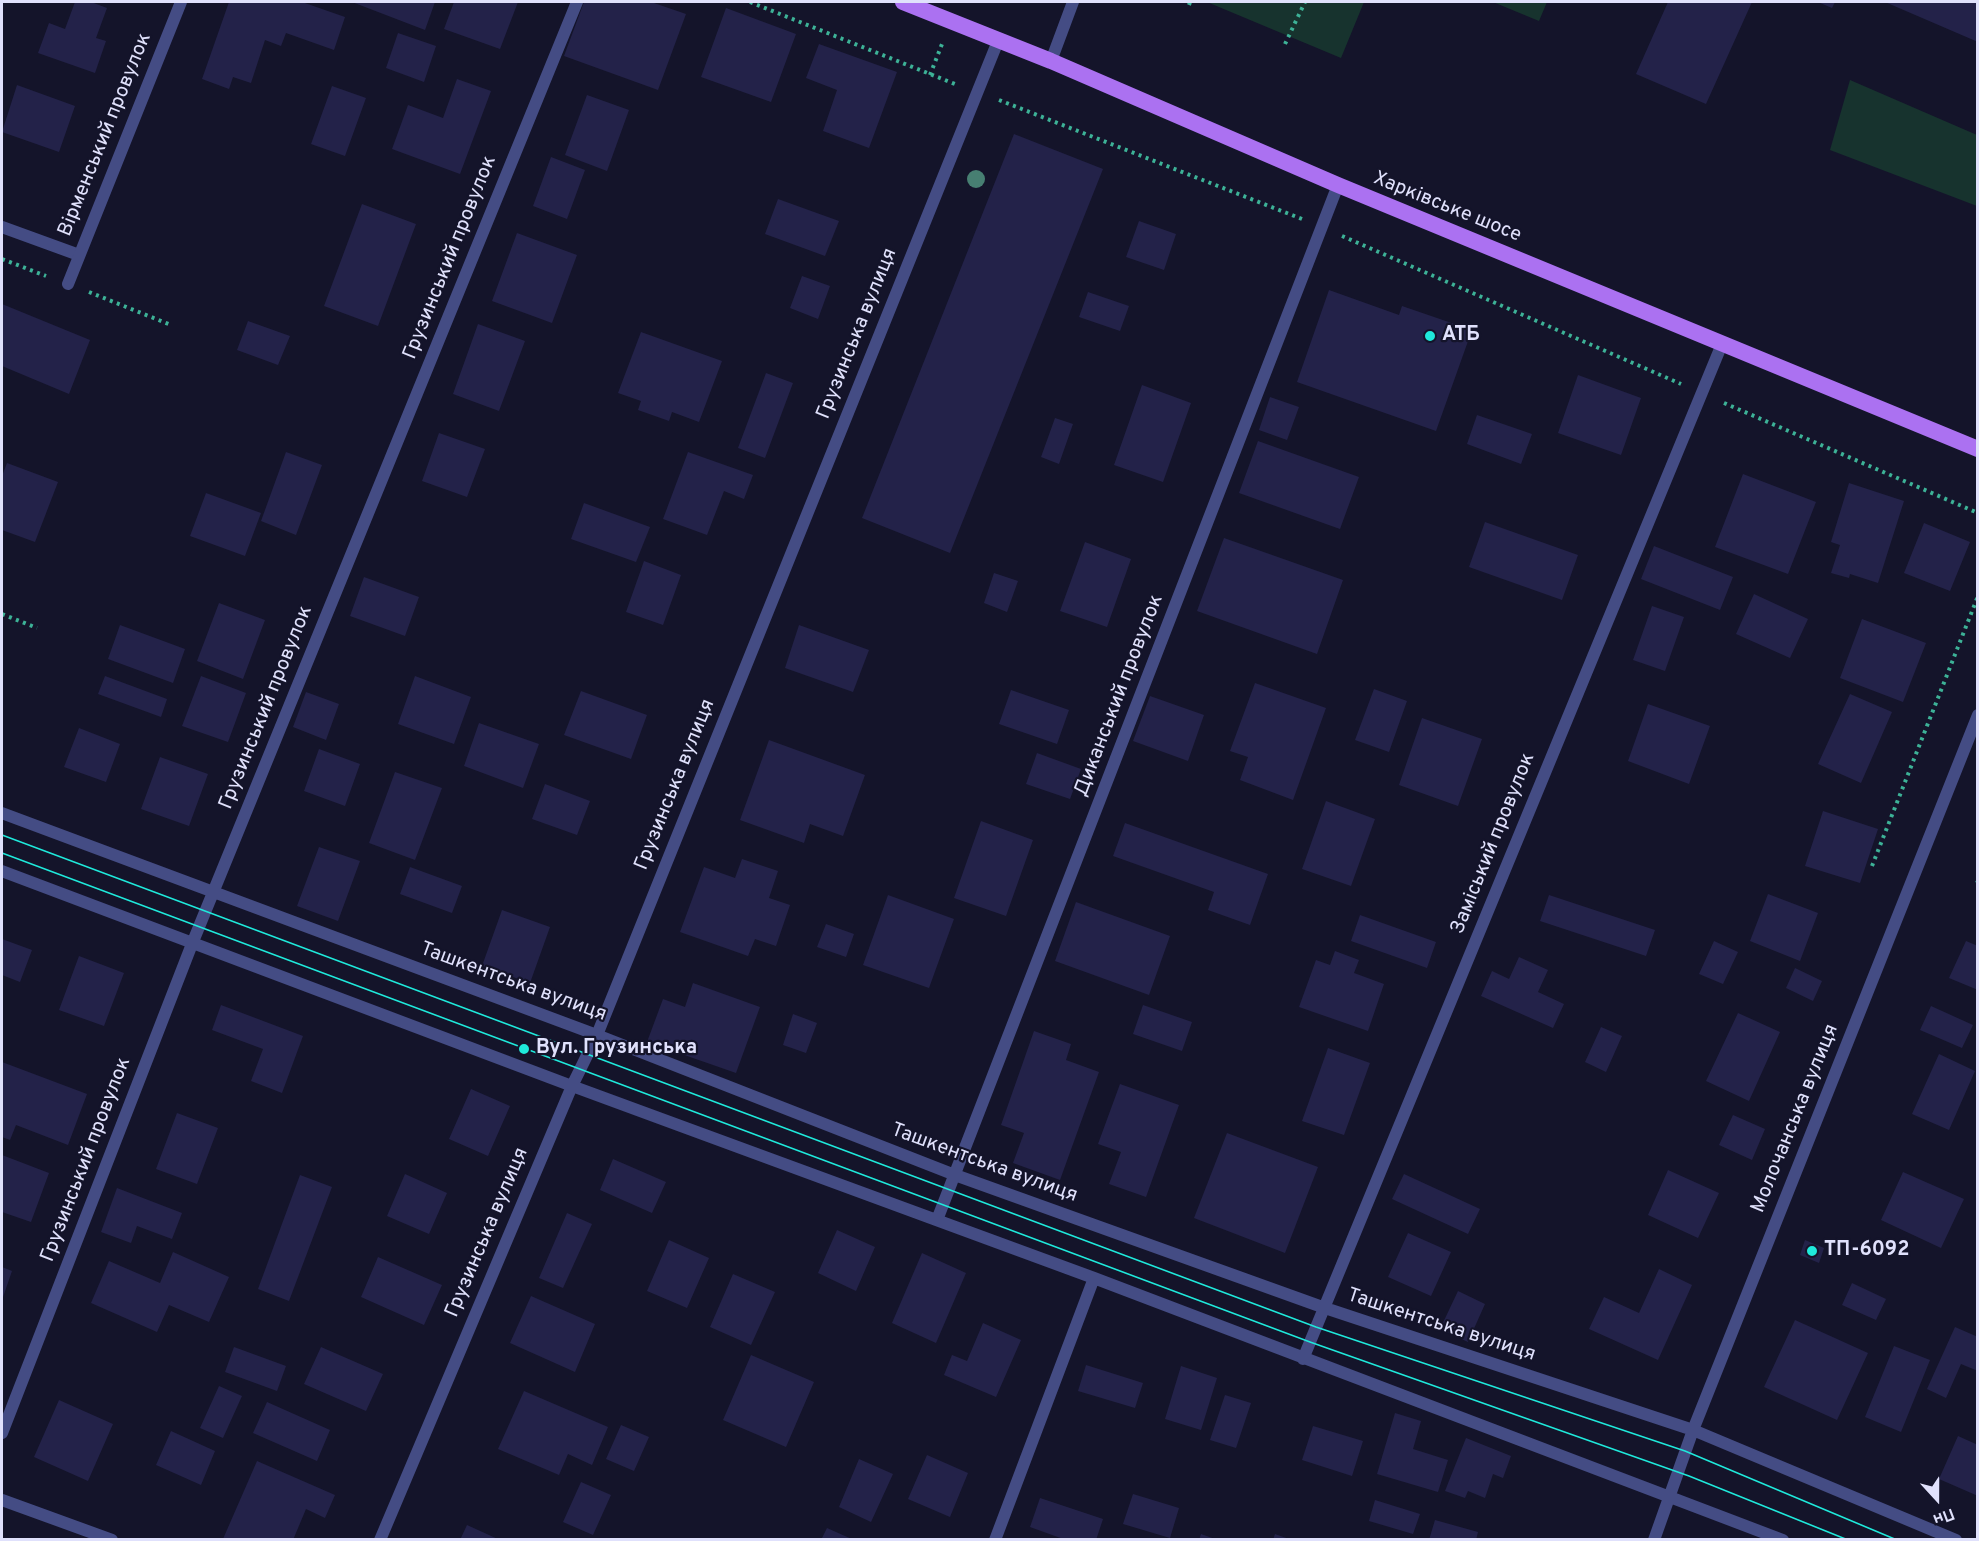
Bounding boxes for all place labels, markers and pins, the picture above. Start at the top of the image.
place label: АТБ [1442,324,1480,348]
marker: АТБ [1423,329,1437,343]
place label: Вул. Грузинська [536,1037,697,1061]
marker: Вул. Грузинська [517,1042,531,1056]
place label: ТП-6092 [1824,1239,1909,1263]
marker: ТП-6092 [1805,1244,1819,1258]

